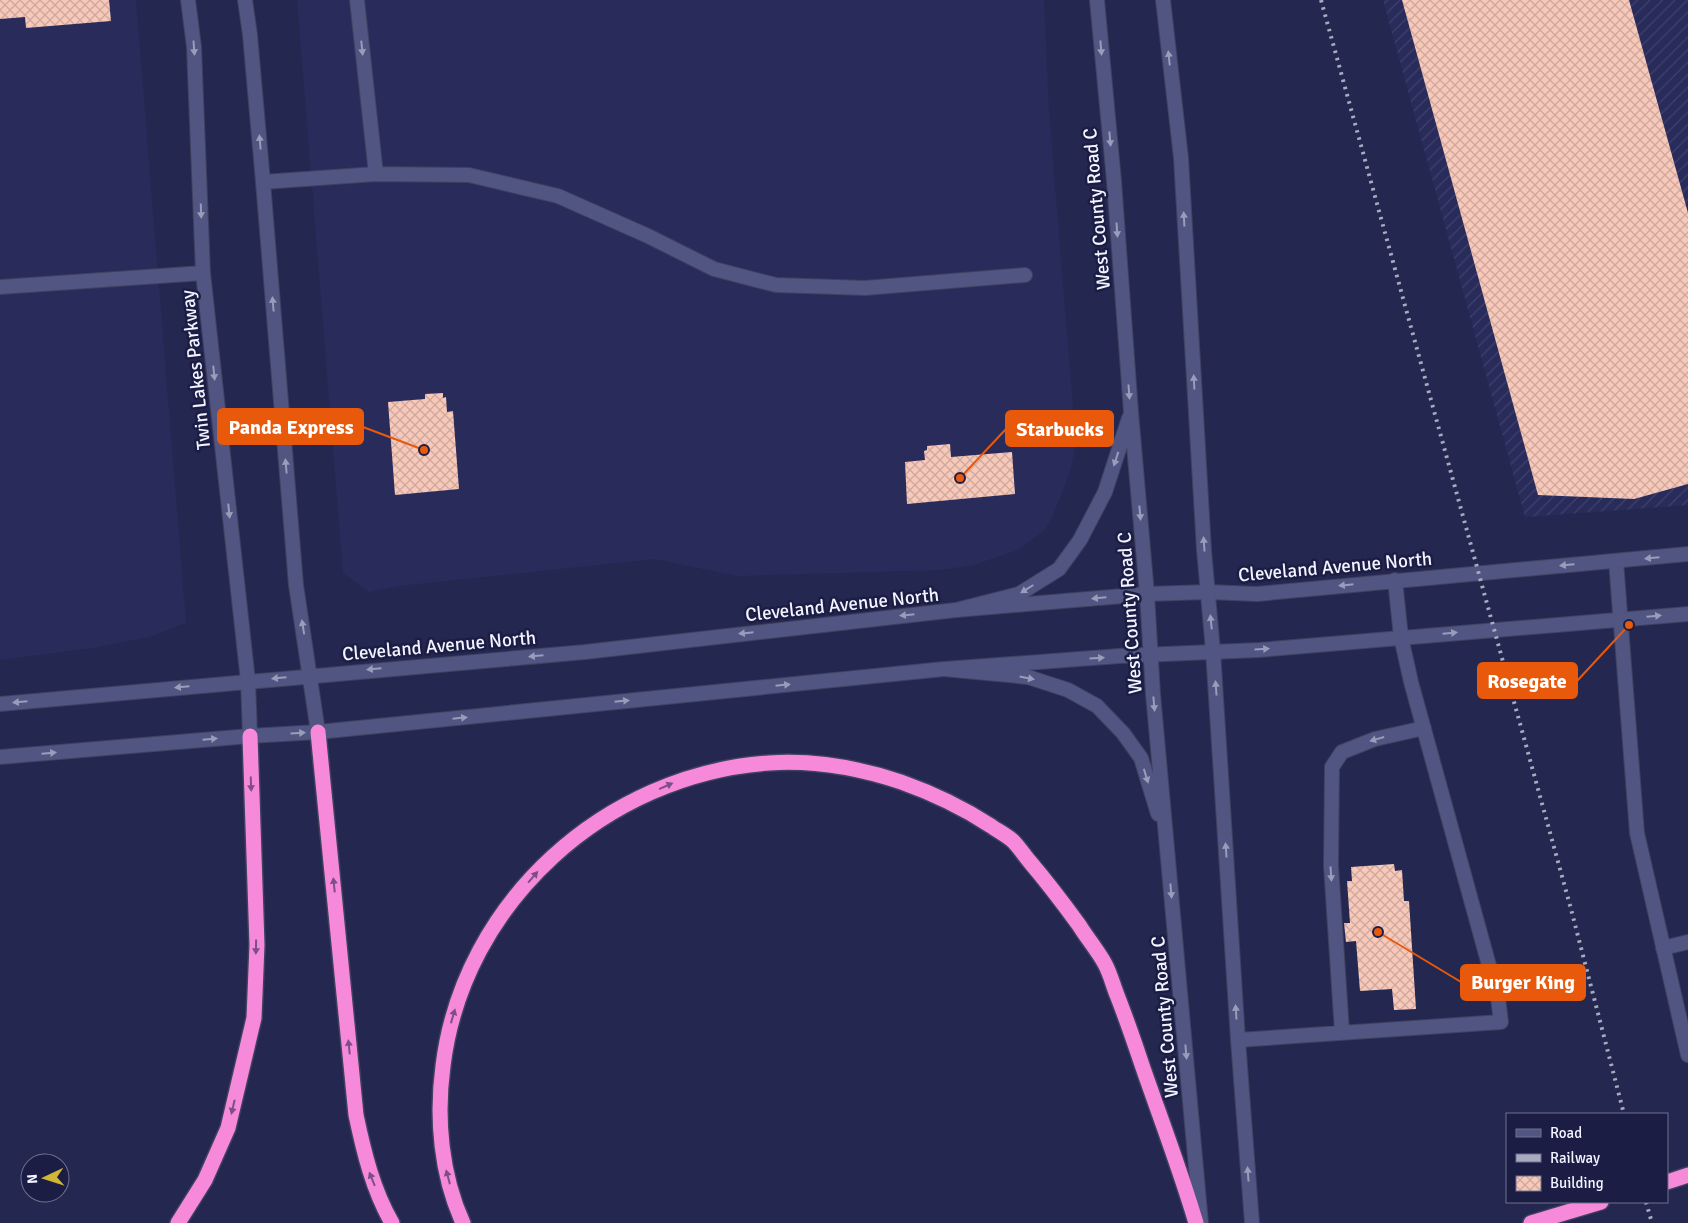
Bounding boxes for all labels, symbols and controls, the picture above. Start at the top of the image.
one-way arrow [190,41,198,57]
one-way arrow [358,41,366,57]
one-way arrow [1098,41,1106,57]
one-way arrow [1165,49,1173,65]
street label: West County Road C [1078,127,1116,291]
one-way arrow [1106,131,1114,147]
one-way arrow [255,134,263,150]
one-way arrow [197,203,205,219]
one-way arrow [1180,211,1188,227]
one-way arrow [1114,222,1122,238]
street label: Twin Lakes Parkway [176,289,216,451]
one-way arrow [269,295,277,311]
one-way arrow [210,365,218,381]
one-way arrow [1190,373,1198,389]
one-way arrow [1126,384,1134,400]
callout: Panda Express [218,409,363,444]
callout: Starbucks [1006,411,1113,446]
text: Panda Express [228,415,354,440]
text: Starbucks [1016,417,1104,442]
one-way arrow [1112,451,1119,466]
one-way arrow [282,457,290,473]
one-way arrow [225,504,233,520]
one-way arrow [1136,505,1144,521]
street label: West County Road C [1112,531,1148,695]
one-way arrow [1199,535,1207,551]
street label: Cleveland Avenue North [1237,547,1433,587]
one-way arrow [1644,554,1660,562]
one-way arrow [1559,561,1575,569]
one-way arrow [1338,581,1354,589]
street label: Cleveland Avenue North [744,583,940,627]
one-way arrow [1021,584,1034,594]
one-way arrow [1090,594,1106,602]
one-way arrow [899,611,915,619]
one-way arrow [1646,612,1662,620]
one-way arrow [1206,614,1214,630]
one-way arrow [298,619,306,635]
street label: Cleveland Avenue North [341,626,537,666]
one-way arrow [1442,629,1458,637]
one-way arrow [738,630,754,638]
one-way arrow [1254,645,1270,653]
one-way arrow [528,652,544,660]
one-way arrow [1089,653,1105,661]
callout: Rosegate [1478,663,1577,698]
one-way arrow [366,666,382,674]
text: Rosegate [1487,669,1567,694]
one-way arrow [1019,674,1034,682]
one-way arrow [271,675,287,683]
one-way arrow [1212,680,1220,696]
one-way arrow [776,681,792,689]
one-way arrow [174,684,190,692]
one-way arrow [1150,696,1158,712]
one-way arrow [614,697,630,705]
one-way arrow [12,699,28,707]
one-way arrow [452,714,468,722]
one-way arrow [290,729,306,737]
one-way arrow [203,735,219,743]
one-way arrow [1369,736,1384,744]
one-way arrow [41,749,57,757]
one-way arrow [1143,768,1151,783]
one-way arrow [247,777,255,793]
one-way arrow [659,781,673,789]
one-way arrow [1222,842,1230,858]
one-way arrow [1328,866,1336,882]
one-way arrow [527,871,539,883]
one-way arrow [330,877,338,893]
one-way arrow [1167,883,1175,899]
street label: West County Road C [1146,935,1184,1099]
one-way arrow [252,939,260,955]
callout: Burger King [1461,965,1585,1000]
text: Burger King [1471,970,1575,995]
one-way arrow [1232,1004,1240,1020]
one-way arrow [449,1009,457,1024]
one-way arrow [345,1038,353,1054]
one-way arrow [1182,1045,1190,1061]
one-way arrow [229,1099,237,1114]
legend [1506,1113,1668,1203]
text: Road [1550,1124,1582,1142]
text: Railway [1550,1149,1600,1167]
north arrow [20,1153,70,1203]
one-way arrow [1244,1166,1252,1182]
one-way arrow [444,1169,452,1184]
one-way arrow [368,1171,376,1186]
text: N [24,1173,41,1184]
text: Building [1550,1174,1604,1192]

